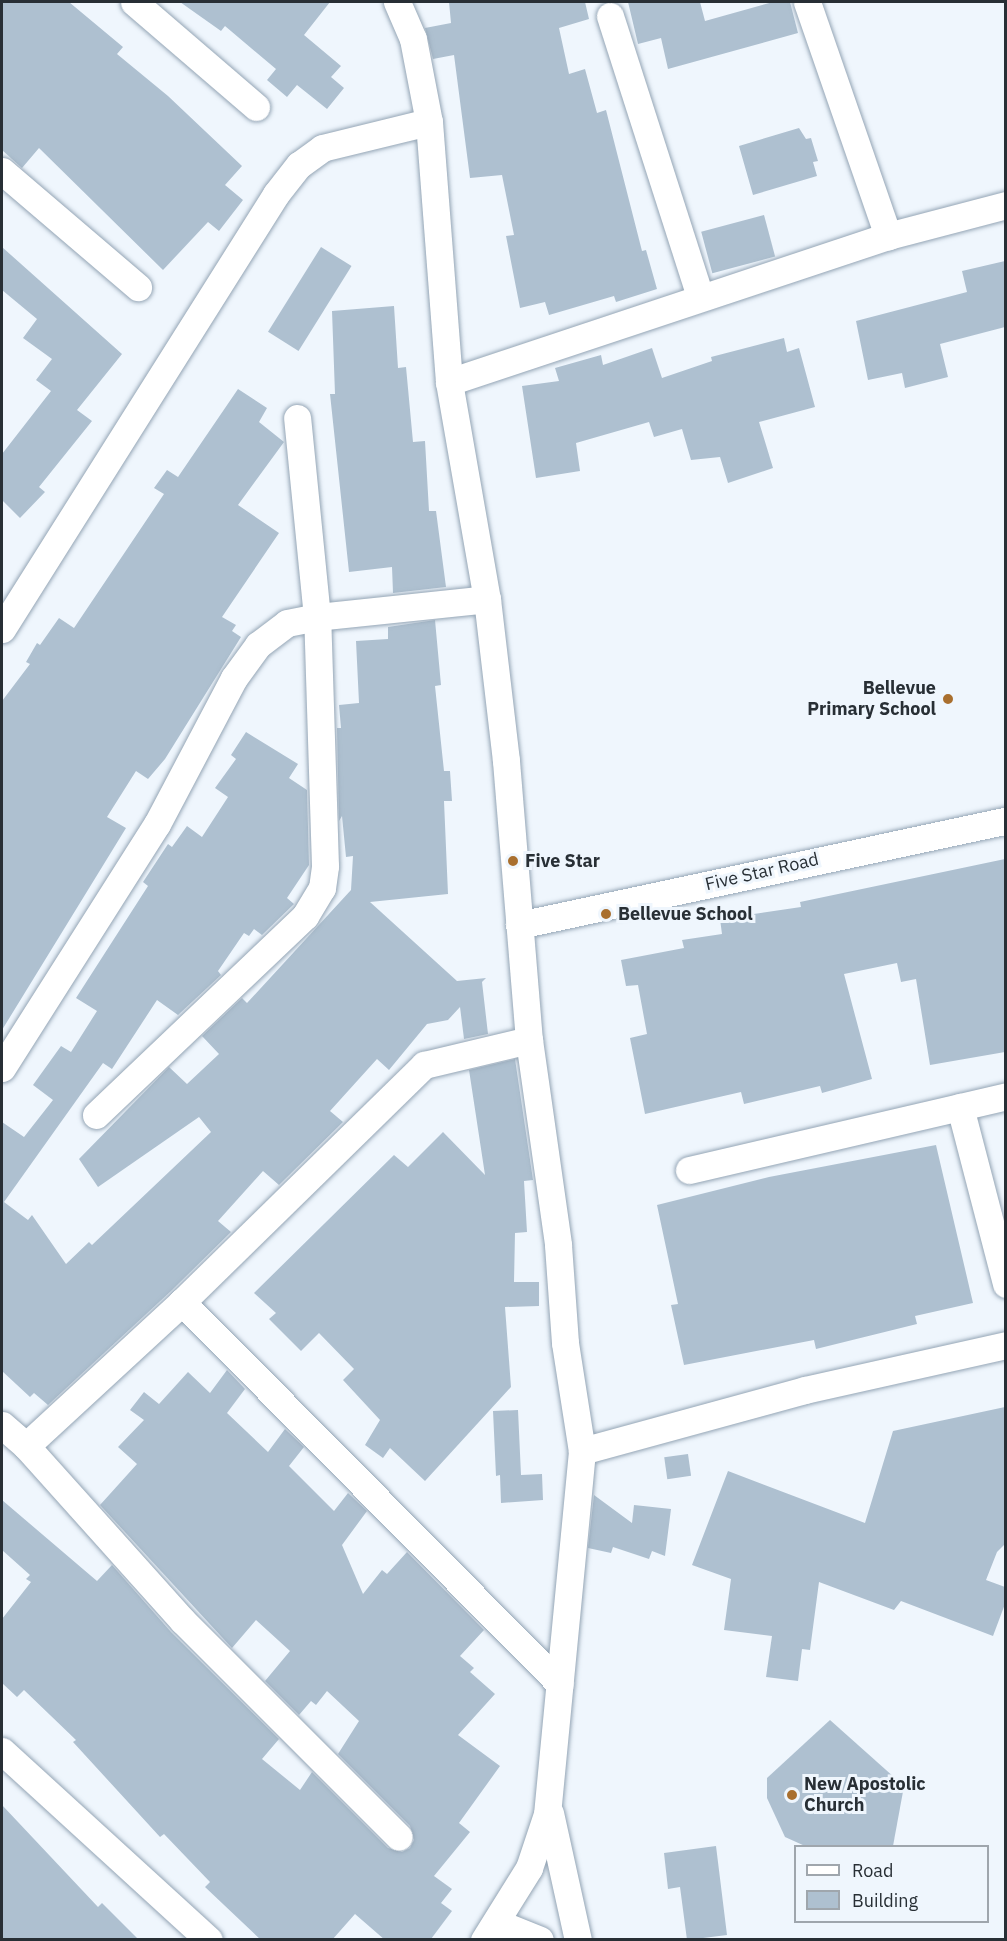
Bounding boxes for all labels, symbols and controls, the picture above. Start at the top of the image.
place label: Bellevue Primary School [807,678,936,720]
marker: Bellevue Primary School [941,692,955,706]
street label: Five Star Road [703,848,821,896]
place label: Five Star [525,850,600,872]
marker: Five Star [506,854,520,868]
place label: Bellevue School [618,903,753,925]
marker: Bellevue School [599,907,613,921]
place label: New Apostolic Church [804,1774,926,1816]
marker: New Apostolic Church [785,1788,799,1802]
legend [794,1845,989,1923]
text: Road [852,1859,893,1882]
text: Building [852,1889,918,1912]

